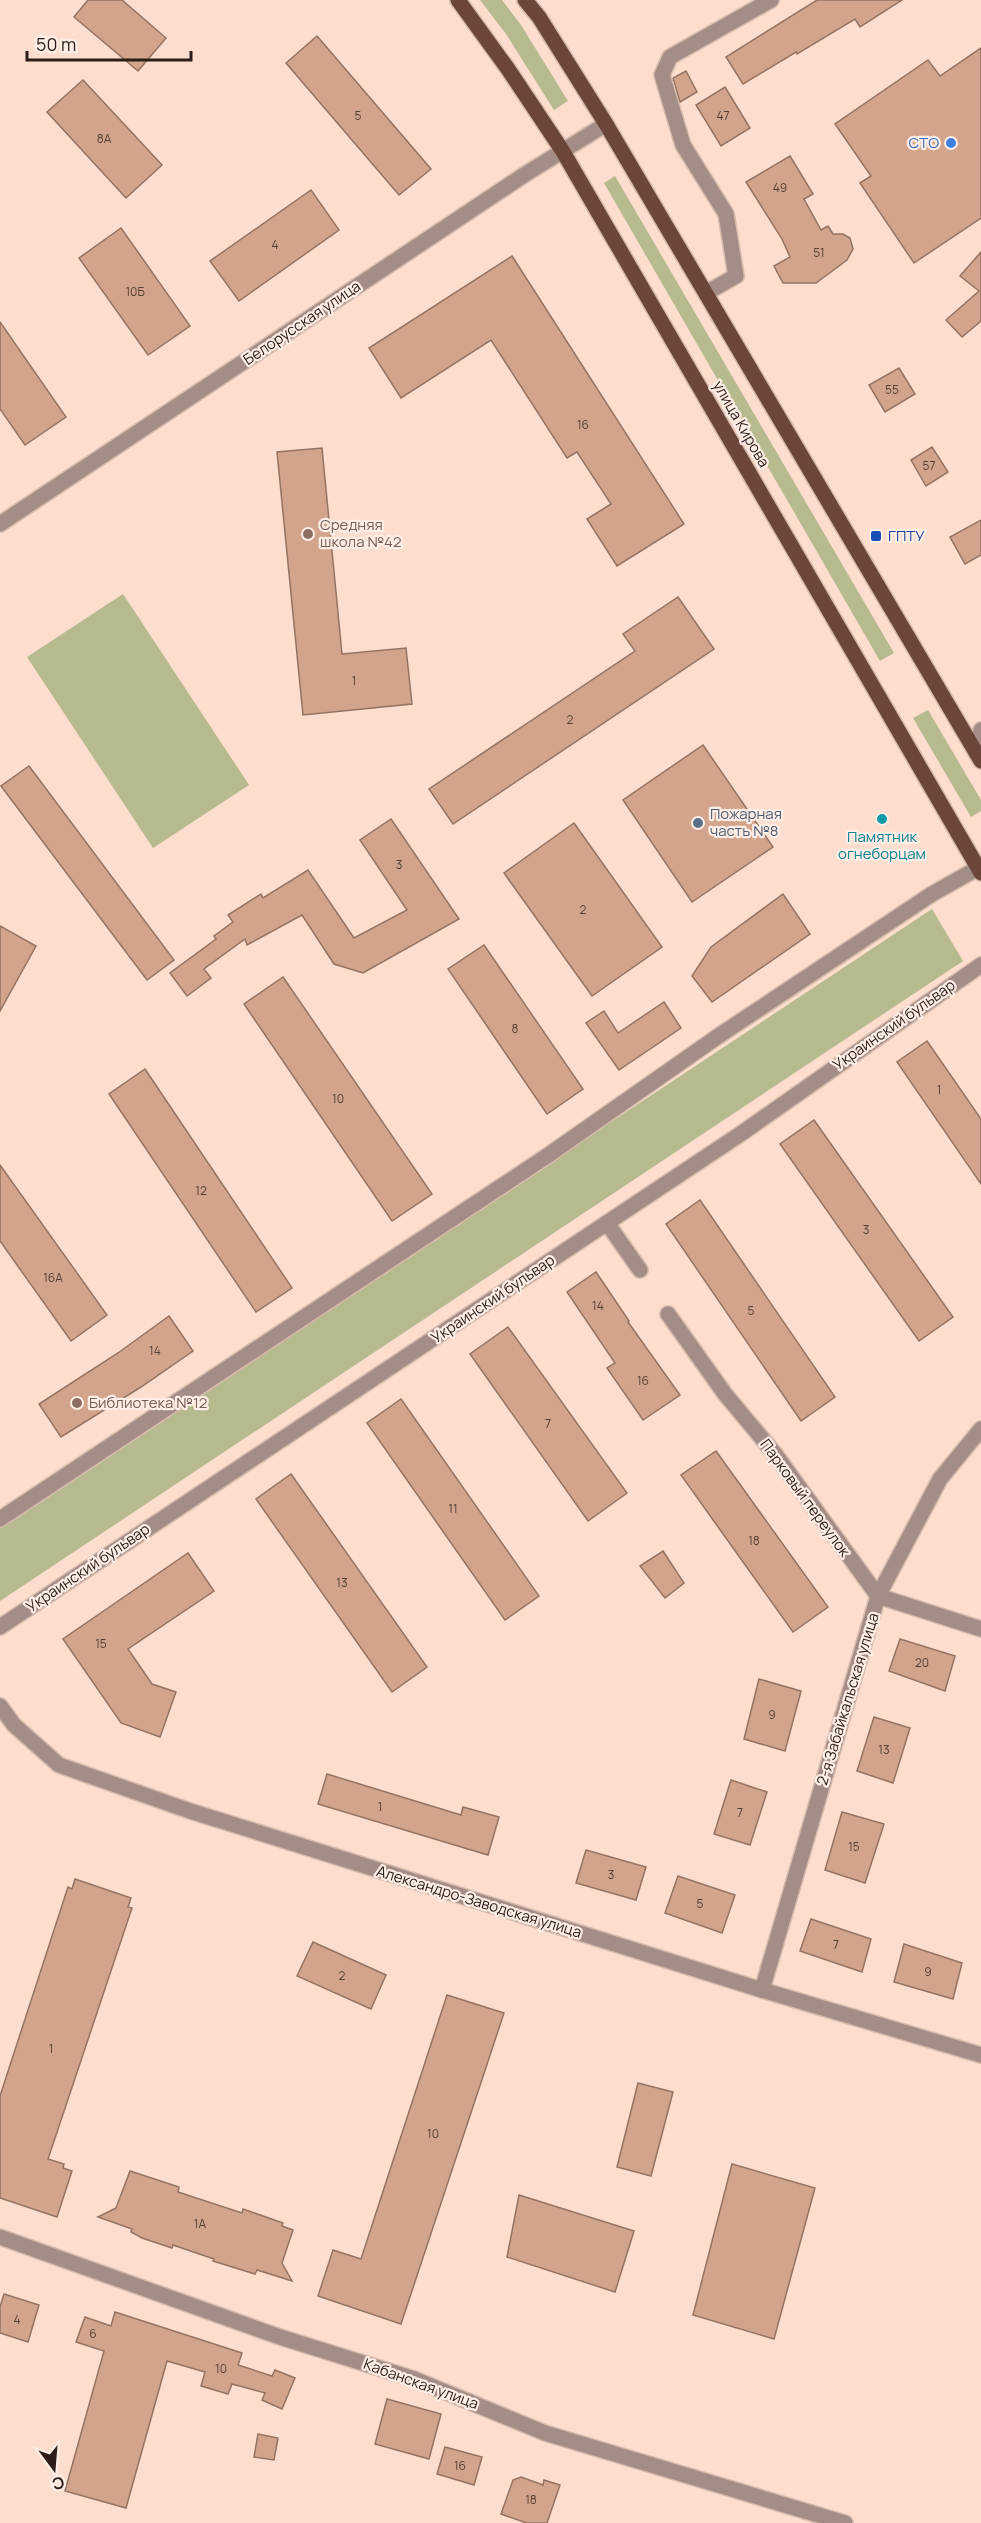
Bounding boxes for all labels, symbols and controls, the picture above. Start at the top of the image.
scale bar [27,24,190,62]
text: 50 m [36,32,76,56]
house number: 5 [355,107,362,124]
house number: 47 [716,107,730,124]
house number: 8А [97,130,112,147]
place label: СТО [908,132,939,153]
marker: СТО [944,136,958,150]
house number: 49 [773,179,787,196]
house number: 4 [271,236,279,253]
house number: 51 [813,244,825,261]
street label: Белорусская улица [239,275,365,370]
house number: 10Б [125,283,145,300]
street label: улица Кирова [708,377,775,471]
house number: 55 [885,381,899,398]
house number: 16 [577,416,589,433]
house number: 57 [923,457,935,474]
place label: Средняя школа №42 [320,514,402,552]
place label: ГПТУ [888,525,925,546]
marker: Средняя школа №42 [301,527,315,541]
marker: ГПТУ [869,529,883,543]
house number: 1 [352,672,356,689]
house number: 2 [567,711,574,728]
place label: Пожарная часть №8 [710,803,782,841]
marker: Памятник огнеборцам [875,812,889,826]
marker: Пожарная часть №8 [691,816,705,830]
place label: Памятник огнеборцам [838,826,926,864]
house number: 3 [396,856,402,873]
house number: 2 [580,901,587,918]
street label: Украинский бульвар [828,974,959,1075]
house number: 8 [512,1020,519,1037]
house number: 1 [937,1081,941,1098]
house number: 10 [332,1090,344,1107]
house number: 12 [195,1182,207,1199]
house number: 3 [863,1221,869,1238]
street label: Украинский бульвар [427,1249,559,1348]
house number: 16А [43,1269,63,1286]
house number: 14 [592,1297,604,1314]
house number: 5 [748,1302,755,1319]
house number: 14 [149,1342,161,1359]
house number: 16 [637,1372,649,1389]
place label: Библиотека №12 [89,1392,207,1413]
marker: Библиотека №12 [70,1396,84,1410]
house number: 7 [545,1415,551,1432]
street label: Парковый переулок [756,1435,856,1561]
house number: 11 [448,1500,458,1517]
street label: Украинский бульвар [22,1518,154,1617]
house number: 18 [748,1532,760,1549]
house number: 13 [336,1574,348,1591]
street label: 2-я Забайкальская улица [811,1610,884,1788]
house number: 15 [95,1635,107,1652]
house number: 20 [915,1654,929,1671]
house number: 9 [768,1706,776,1723]
house number: 13 [878,1741,890,1758]
house number: 1 [378,1798,382,1815]
house number: 7 [737,1804,743,1821]
house number: 15 [848,1838,860,1855]
street label: Александро-Заводская улица [374,1860,584,1943]
house number: 3 [608,1866,614,1883]
house number: 5 [697,1895,704,1912]
house number: 7 [833,1936,839,1953]
house number: 9 [924,1963,932,1980]
house number: 2 [339,1967,346,1984]
house number: 1 [49,2040,53,2057]
house number: 10 [427,2125,439,2142]
house number: 1А [194,2215,207,2232]
house number: 4 [13,2311,21,2328]
house number: 6 [89,2325,97,2342]
street label: Кабанская улица [361,2353,482,2414]
house number: 10 [215,2360,227,2377]
north arrow [24,2439,84,2499]
house number: 16 [454,2457,466,2474]
text: С [49,2471,67,2496]
house number: 18 [525,2491,537,2508]

